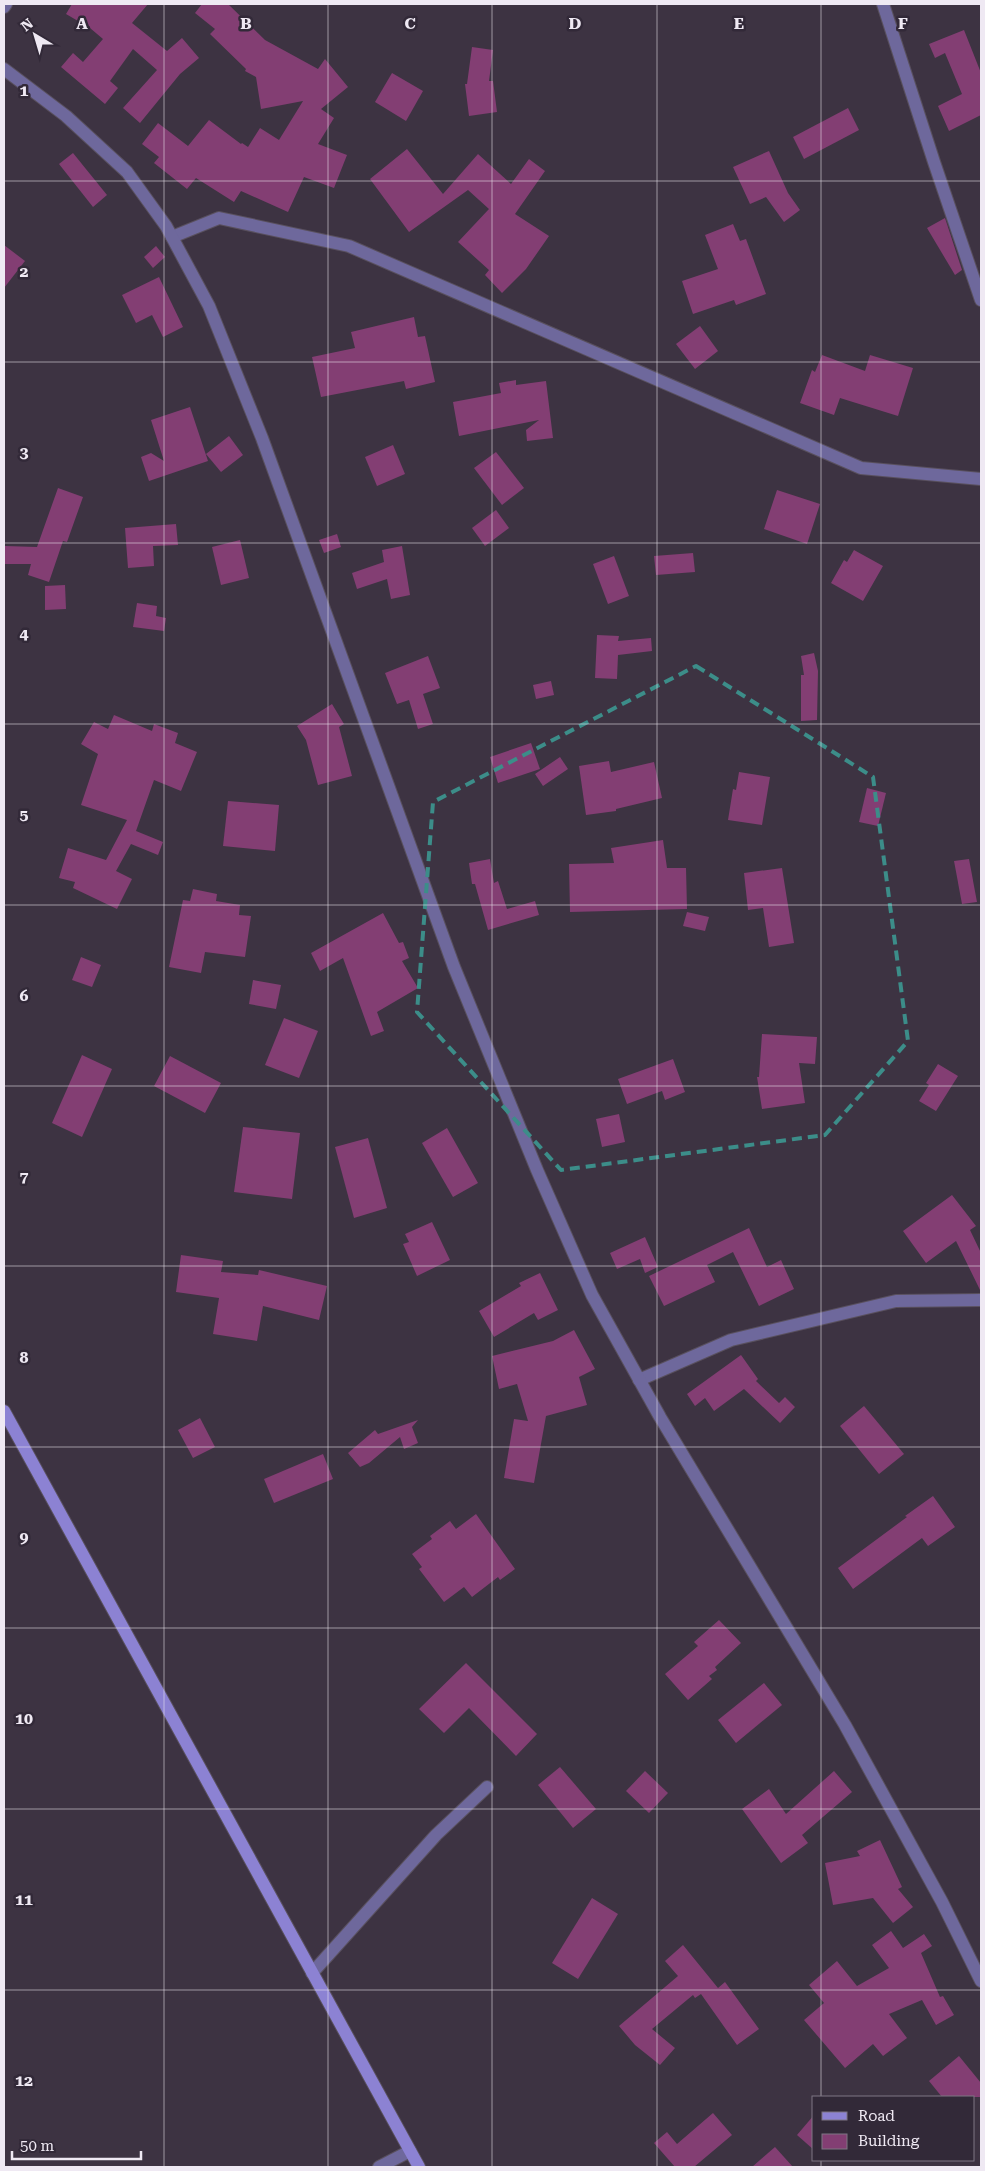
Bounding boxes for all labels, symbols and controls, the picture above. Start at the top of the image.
north arrow [10,10,60,60]
text: A [76,14,88,33]
text: B [240,14,252,33]
text: C [404,14,416,33]
text: D [569,14,582,33]
text: E [734,14,744,33]
text: F [898,14,908,33]
text: N [18,15,36,34]
text: 1 [20,81,29,100]
text: 2 [20,262,29,281]
text: 3 [20,443,29,462]
text: 4 [20,624,29,643]
text: 5 [20,805,29,824]
text: 6 [20,986,29,1005]
text: 7 [20,1167,29,1186]
text: 8 [20,1348,29,1367]
text: 9 [20,1528,29,1547]
text: 10 [15,1709,33,1728]
text: 11 [15,1890,33,1909]
text: 12 [15,2071,33,2090]
legend [812,2096,975,2161]
text: Road [858,2107,895,2125]
scale bar [12,2128,141,2160]
text: Building [858,2132,920,2150]
text: 50 m [20,2137,55,2155]

